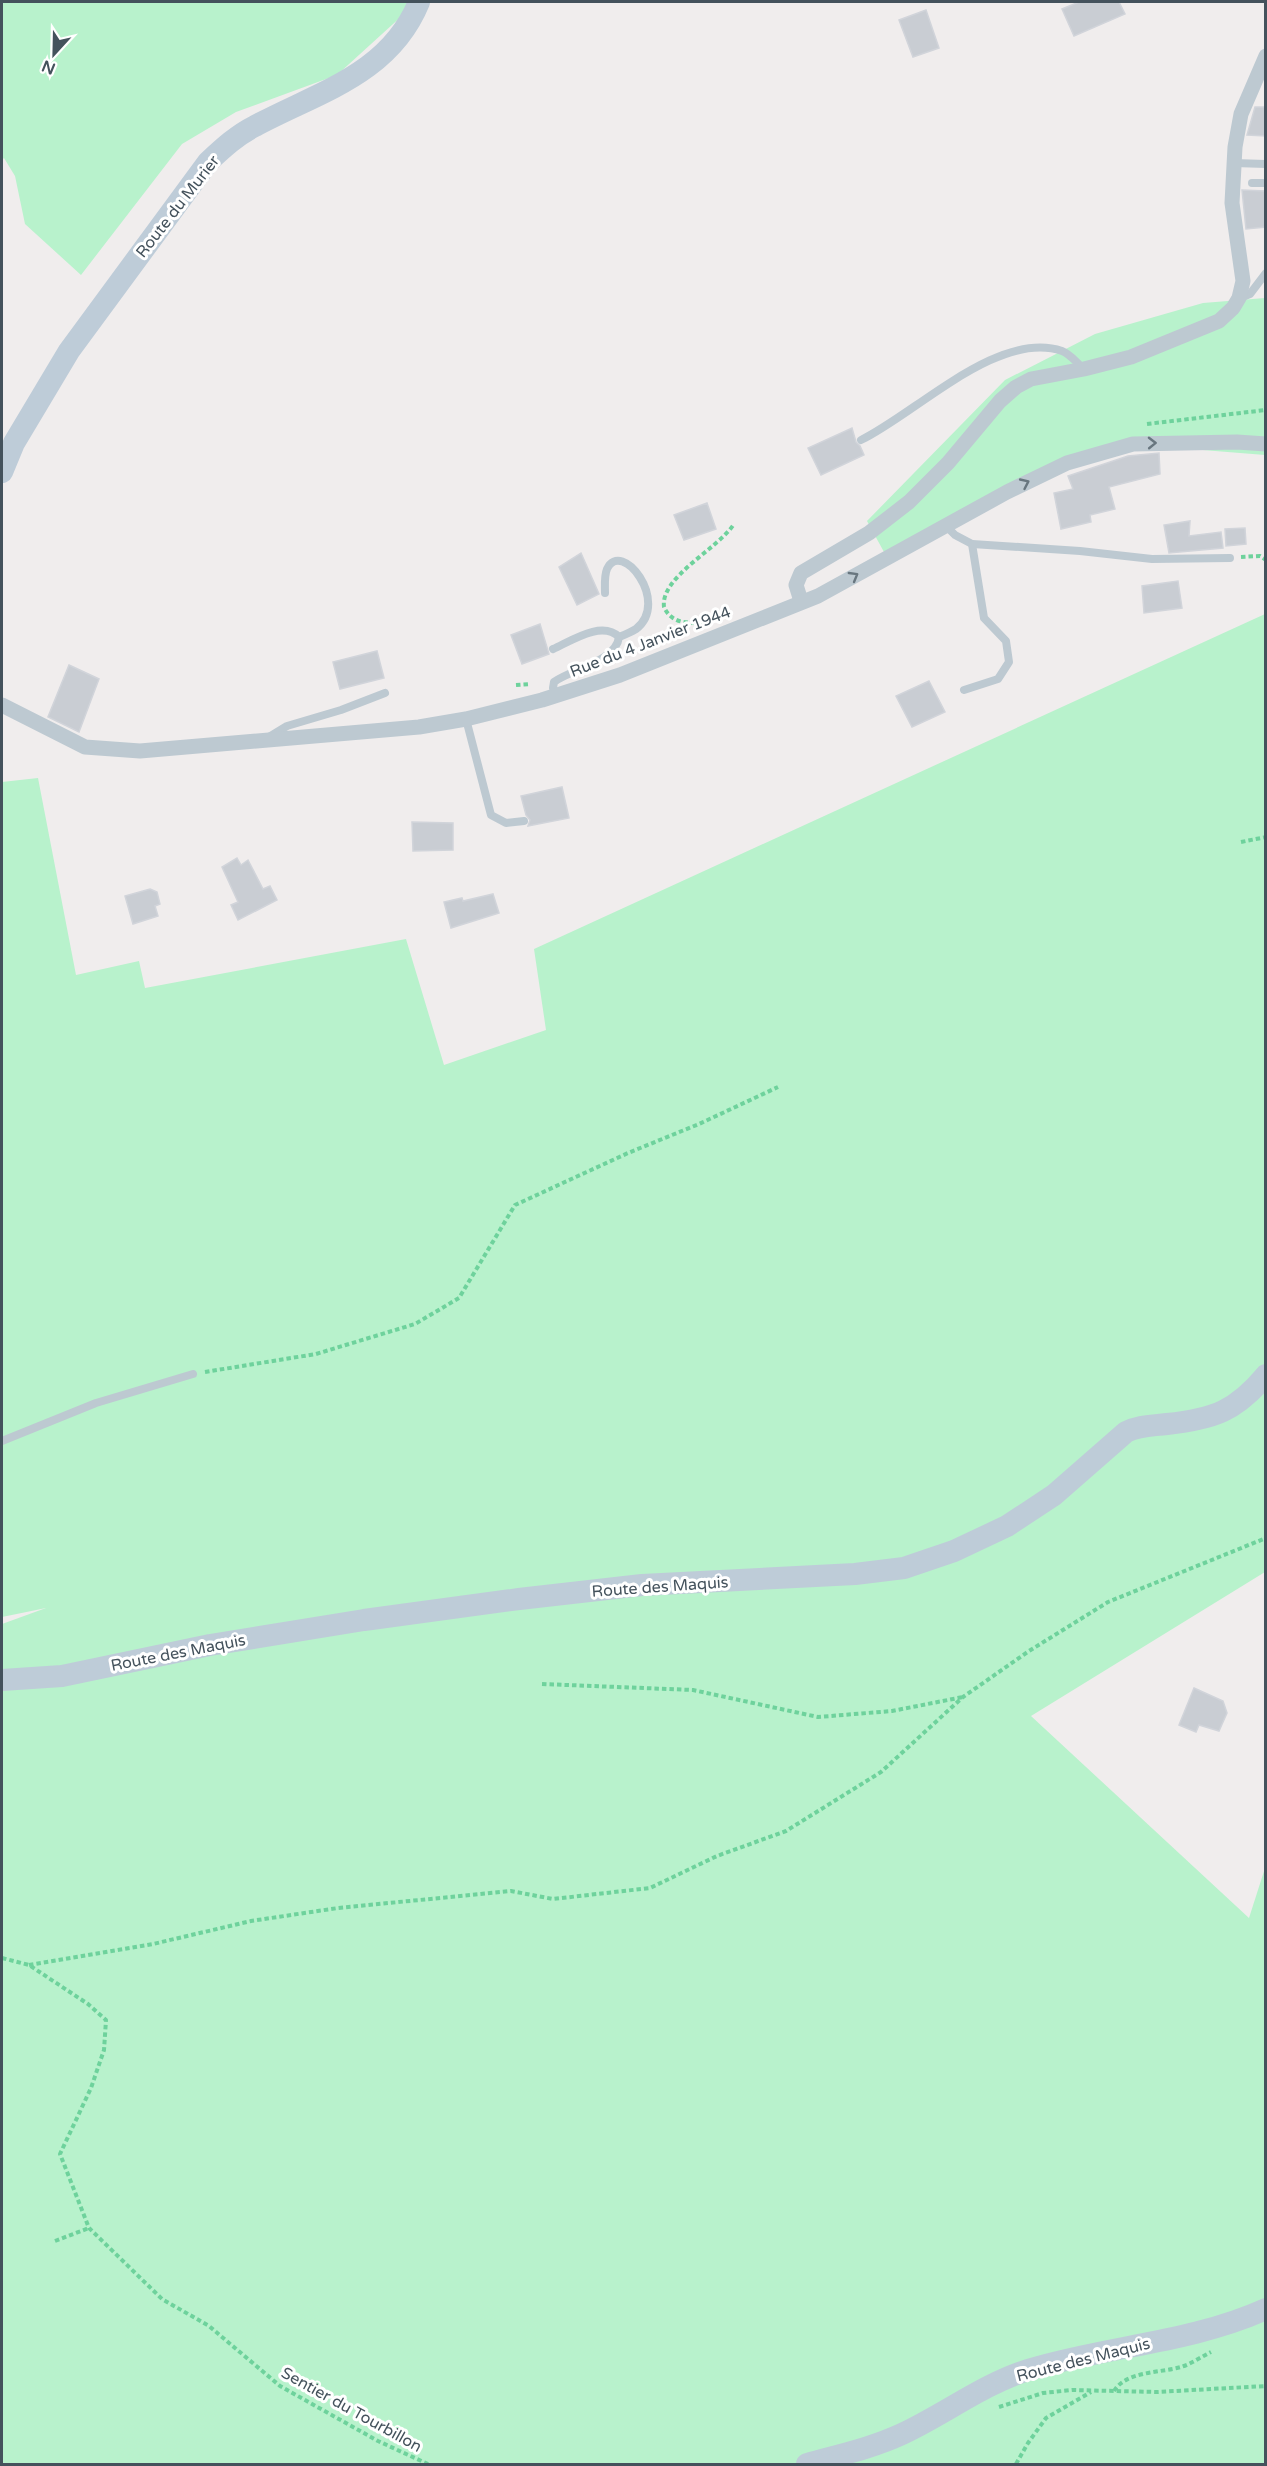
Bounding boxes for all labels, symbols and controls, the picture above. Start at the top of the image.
north arrow [24,24,84,84]
text: N [39,55,58,79]
street label: Route du Murier [132,151,224,262]
one-way arrow [1147,437,1156,449]
one-way arrow [1019,479,1030,491]
one-way arrow [848,572,858,584]
street label: Rue du 4 Janvier 1944 [567,602,734,682]
street label: Route des Maquis [591,1572,729,1602]
street label: Route des Maquis [109,1630,247,1676]
street label: Route des Maquis [1014,2334,1152,2386]
street label: Sentier du Tourbillon [278,2363,425,2457]

